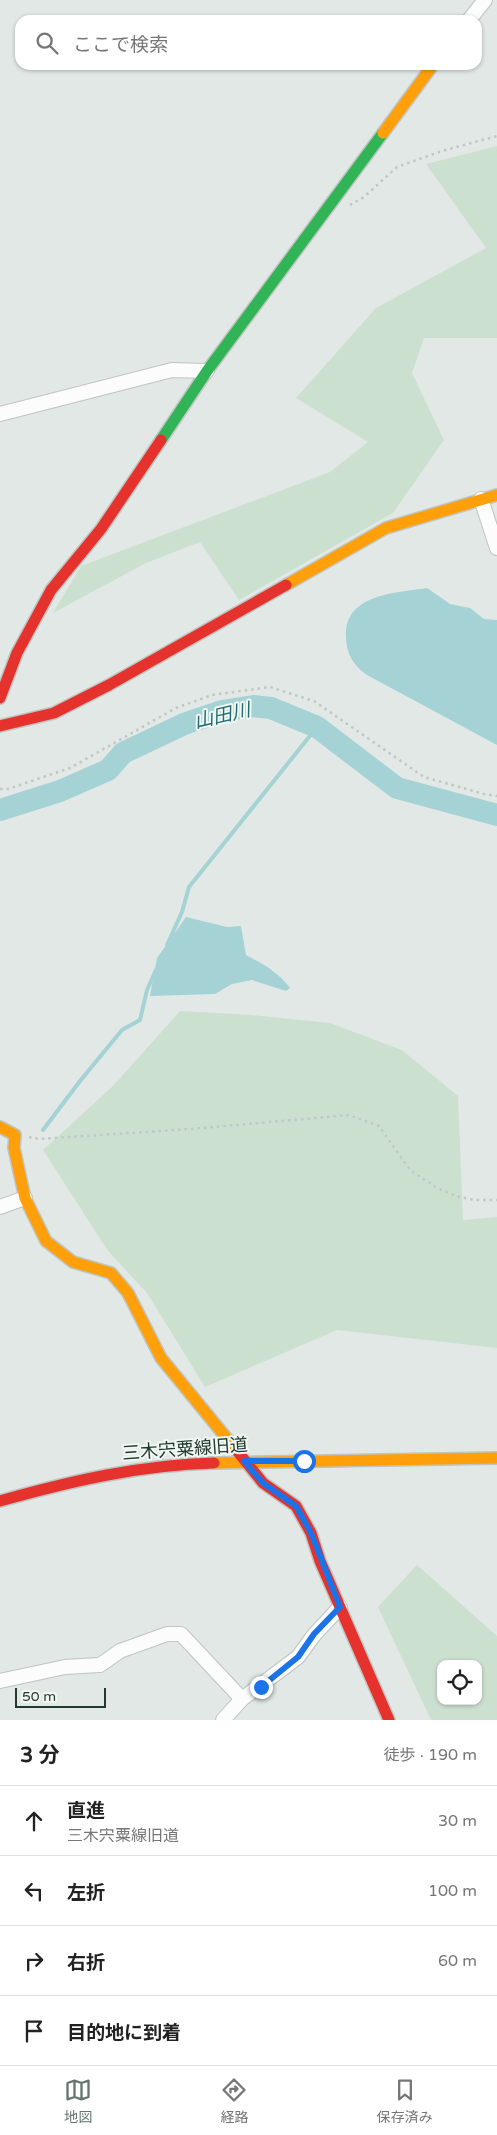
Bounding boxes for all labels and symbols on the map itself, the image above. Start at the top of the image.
water label: 山田川 [192,698,254,733]
street label: 三木宍粟線旧道 [121,1434,249,1464]
route start [293,1450,316,1473]
route end [250,1676,273,1699]
scale bar [15,1685,106,1708]

